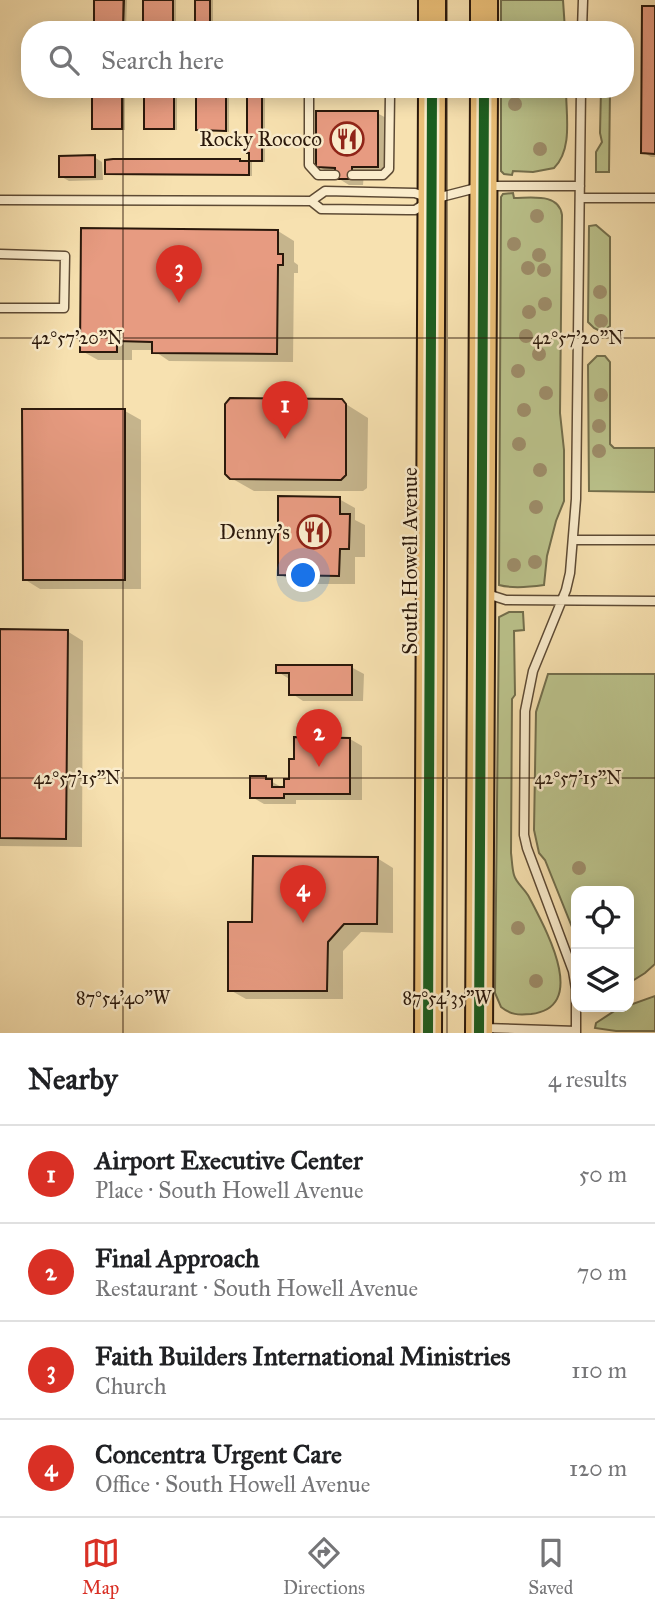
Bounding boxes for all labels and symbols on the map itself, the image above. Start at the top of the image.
restaurant icon: Rocky Rococo [328,120,366,158]
place label: Rocky Rococo [199,126,322,152]
pin: 3 [156,245,202,303]
text: 42°57'20"N [32,327,122,349]
text: 42°57'20"N [533,327,623,349]
pin: 1 [262,381,308,439]
street label: South Howell Avenue [397,467,423,655]
restaurant icon: Denny's [295,513,333,551]
place label: Denny's [219,519,290,545]
your location [286,558,320,592]
pin: 2 [296,709,342,767]
text: 42°57'15"N [34,767,120,789]
text: 42°57'15"N [535,767,621,789]
pin: 4 [280,865,326,923]
text: 87°54'40"W [76,987,171,1009]
text: 87°54'35"W [402,987,492,1009]

